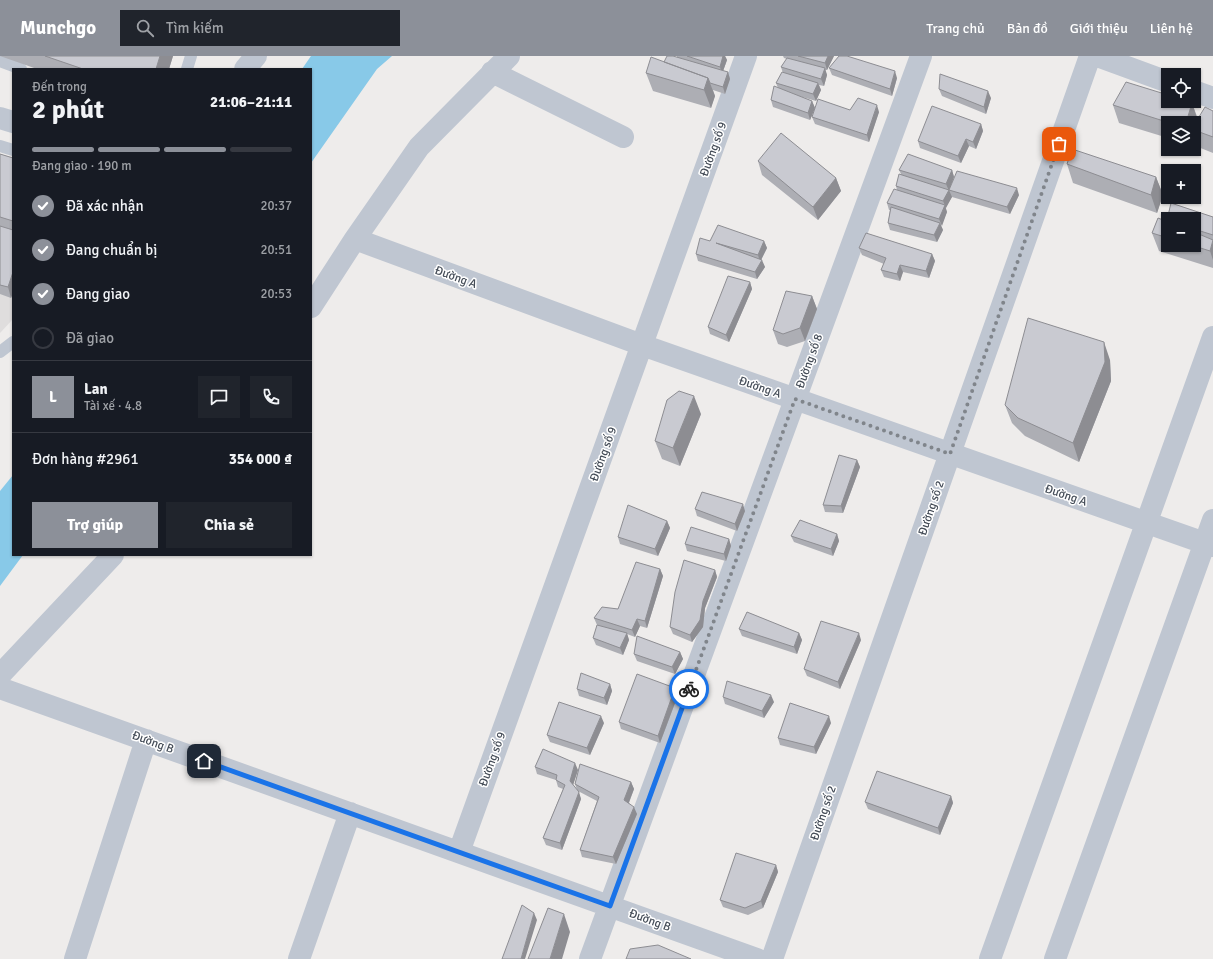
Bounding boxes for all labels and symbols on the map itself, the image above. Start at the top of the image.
street label: Đường số 9 [697,120,730,179]
pin [1042,127,1076,161]
street label: Đường A [433,263,480,292]
street label: Đường số 8 [793,332,826,391]
street label: Đường A [737,373,784,402]
street label: Đường số 9 [587,425,620,484]
street label: Đường số 2 [915,479,948,538]
street label: Đường A [1043,481,1090,510]
courier [669,669,709,709]
street label: Đường B [130,728,176,757]
street label: Đường số 9 [476,730,509,789]
pin [187,744,221,778]
street label: Đường số 2 [807,784,840,843]
street label: Đường B [627,906,673,935]

